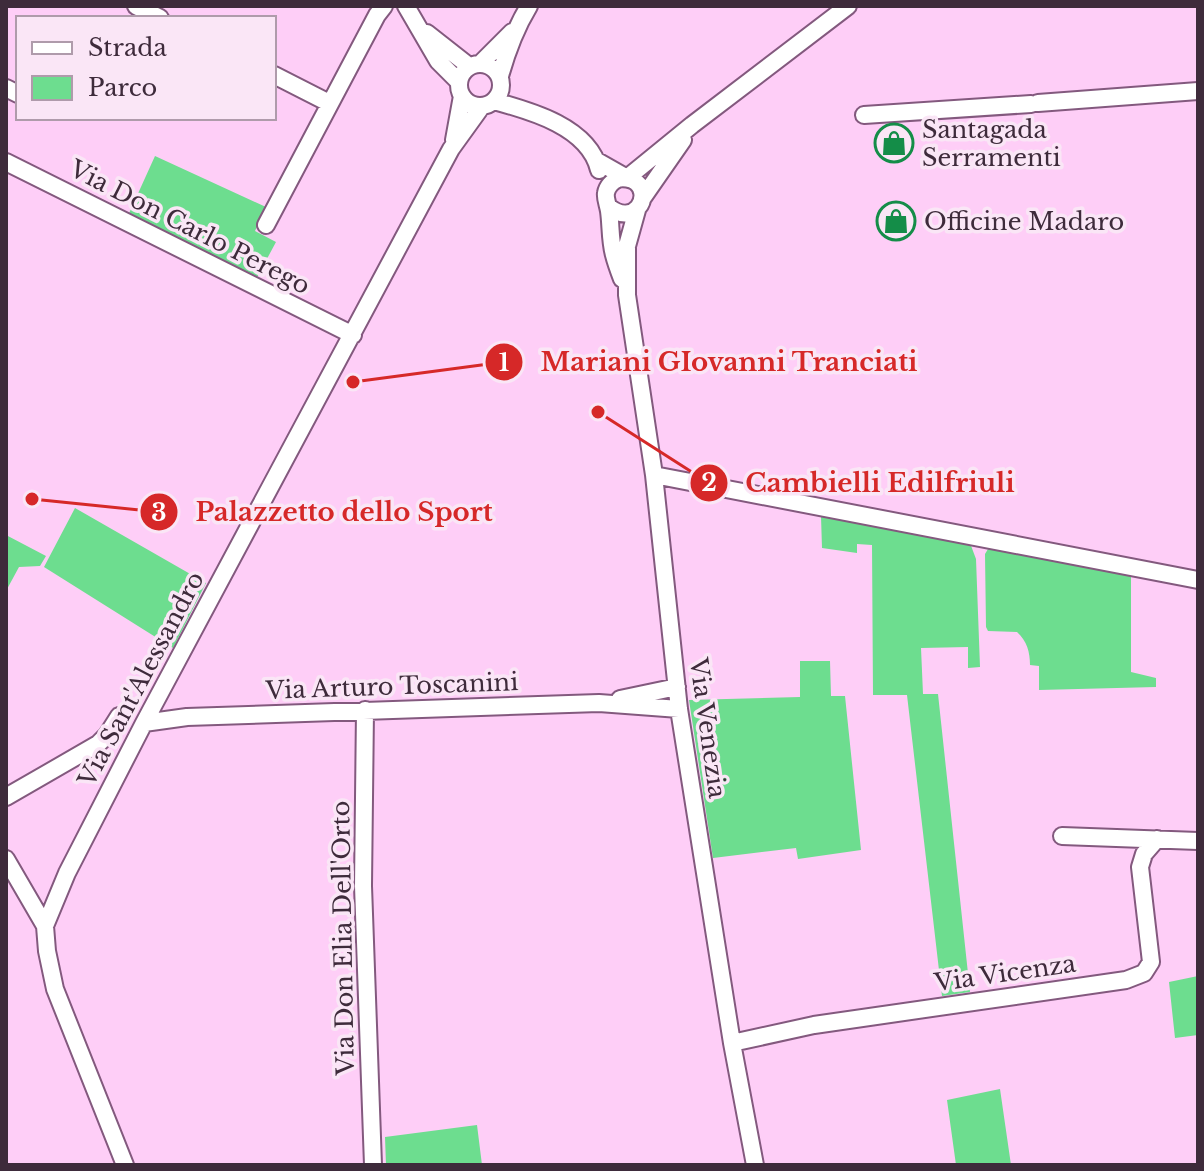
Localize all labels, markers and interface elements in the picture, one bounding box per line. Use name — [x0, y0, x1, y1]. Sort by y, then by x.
legend — [16, 16, 276, 120]
text: Strada — [88, 33, 167, 62]
text: Parco — [88, 73, 157, 102]
place label: Santagada Serramenti — [922, 115, 1061, 172]
shop icon: Santagada Serramenti — [873, 122, 915, 164]
street label: Via Don Carlo Perego — [64, 153, 315, 300]
shop icon: Officine Madaro — [875, 200, 917, 242]
place label: Officine Madaro — [924, 207, 1124, 236]
callout: Mariani GIovanni Tranciati — [484, 337, 934, 387]
text: Mariani GIovanni Tranciati — [541, 346, 917, 378]
text: 1 — [499, 348, 509, 377]
callout: Cambielli Edilfriuli — [689, 458, 1031, 508]
text: Cambielli Edilfriuli — [745, 467, 1015, 499]
text: 2 — [701, 468, 717, 497]
callout: Palazzetto dello Sport — [139, 487, 508, 537]
text: Palazzetto dello Sport — [195, 496, 493, 528]
text: 3 — [151, 498, 167, 527]
street label: Via Sant'Alessandro — [72, 567, 210, 792]
street label: Via Venezia — [684, 655, 732, 801]
street label: Via Arturo Toscanini — [264, 667, 519, 705]
street label: Via Don Elia Dell'Orto — [326, 800, 360, 1077]
street label: Via Vicenza — [932, 949, 1078, 997]

